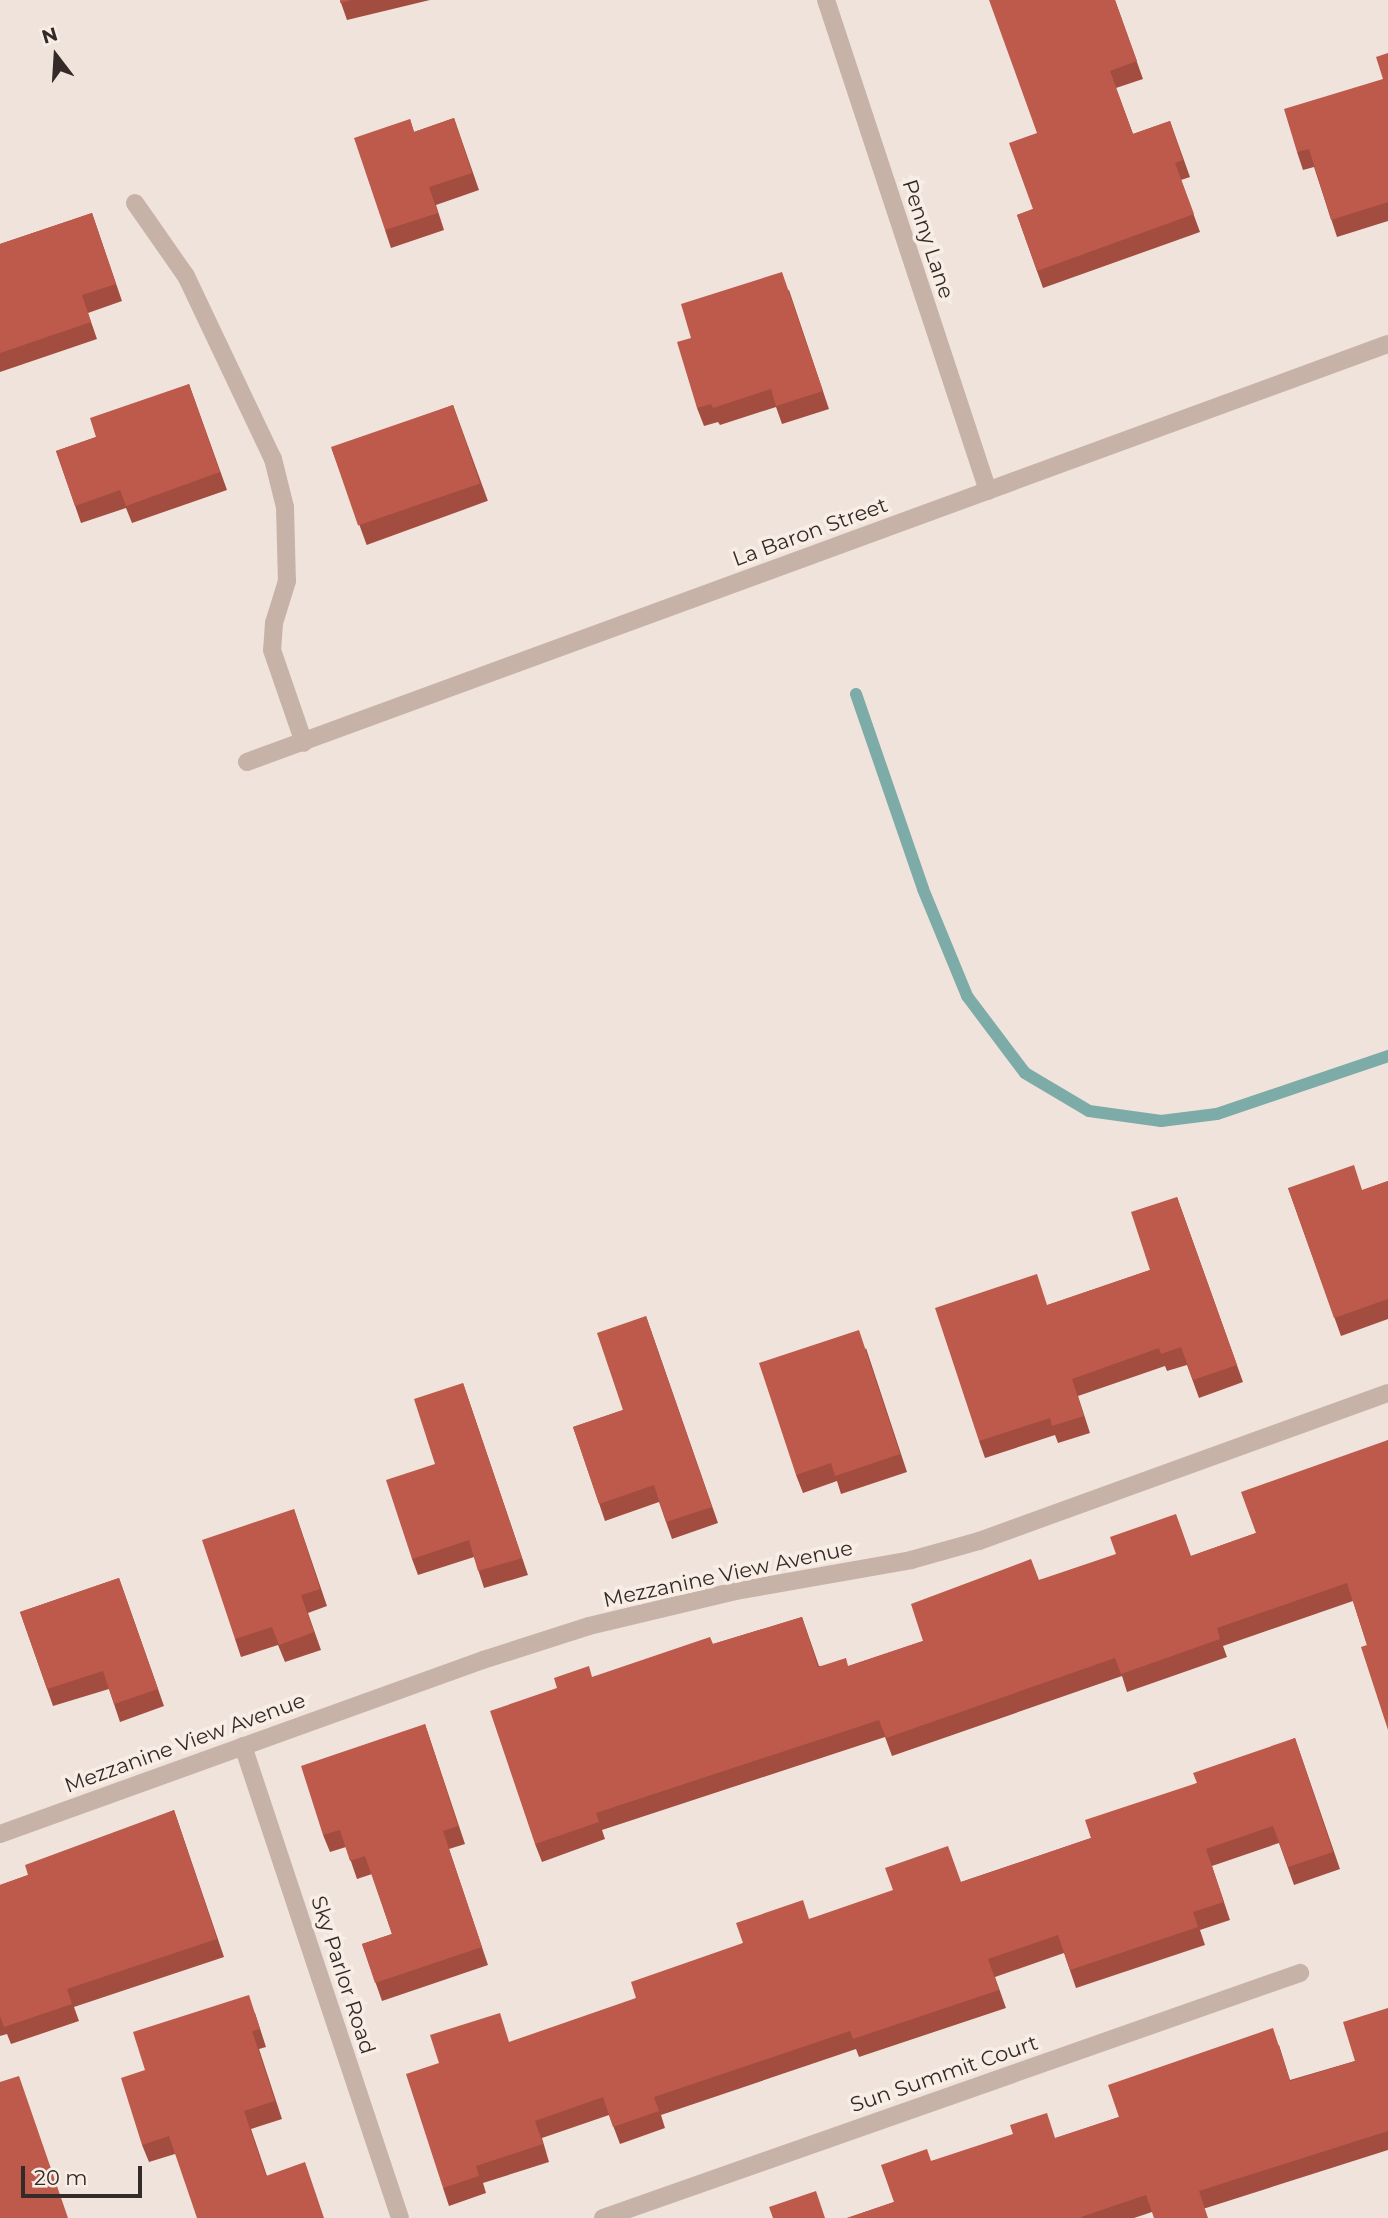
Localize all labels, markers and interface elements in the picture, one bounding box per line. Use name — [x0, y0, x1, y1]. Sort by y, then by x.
north arrow — [21, 21, 91, 91]
text: N — [39, 22, 60, 49]
street label: Penny Lane — [897, 176, 959, 302]
street label: La Baron Street — [729, 492, 891, 572]
street label: Mezzanine View Avenue — [601, 1535, 855, 1613]
street label: Mezzanine View Avenue — [61, 1688, 309, 1798]
street label: Sky Parlor Road — [306, 1893, 380, 2057]
street label: Sun Summit Court — [847, 2030, 1041, 2118]
scale bar — [24, 2152, 145, 2196]
text: 20 m — [34, 2165, 88, 2190]

